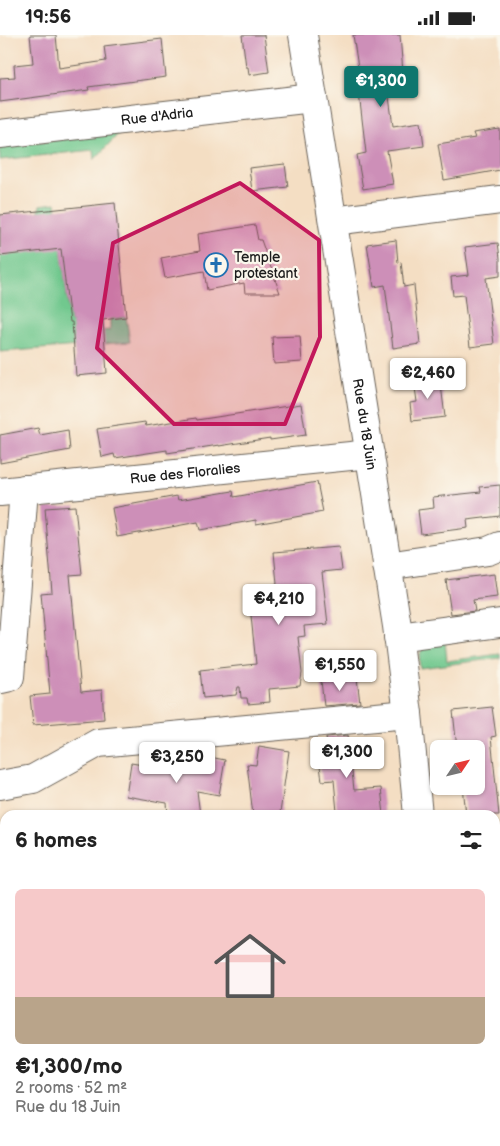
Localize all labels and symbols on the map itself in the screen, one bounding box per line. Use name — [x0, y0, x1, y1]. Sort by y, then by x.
pin: €1,300 — [340, 65, 422, 108]
street label: Rue d'Adria — [120, 104, 194, 129]
place label: Temple protestant — [234, 249, 298, 282]
church icon: Temple protestant — [203, 252, 229, 278]
pin: €2,460 — [387, 357, 469, 400]
street label: Rue du 18 Juin — [349, 377, 380, 471]
street label: Rue des Floralies — [129, 459, 241, 488]
pin: €4,210 — [238, 583, 320, 626]
pin: €1,550 — [299, 649, 381, 692]
pin: €1,300 — [306, 737, 388, 779]
north arrow — [430, 740, 485, 795]
pin: €3,250 — [136, 741, 218, 784]

